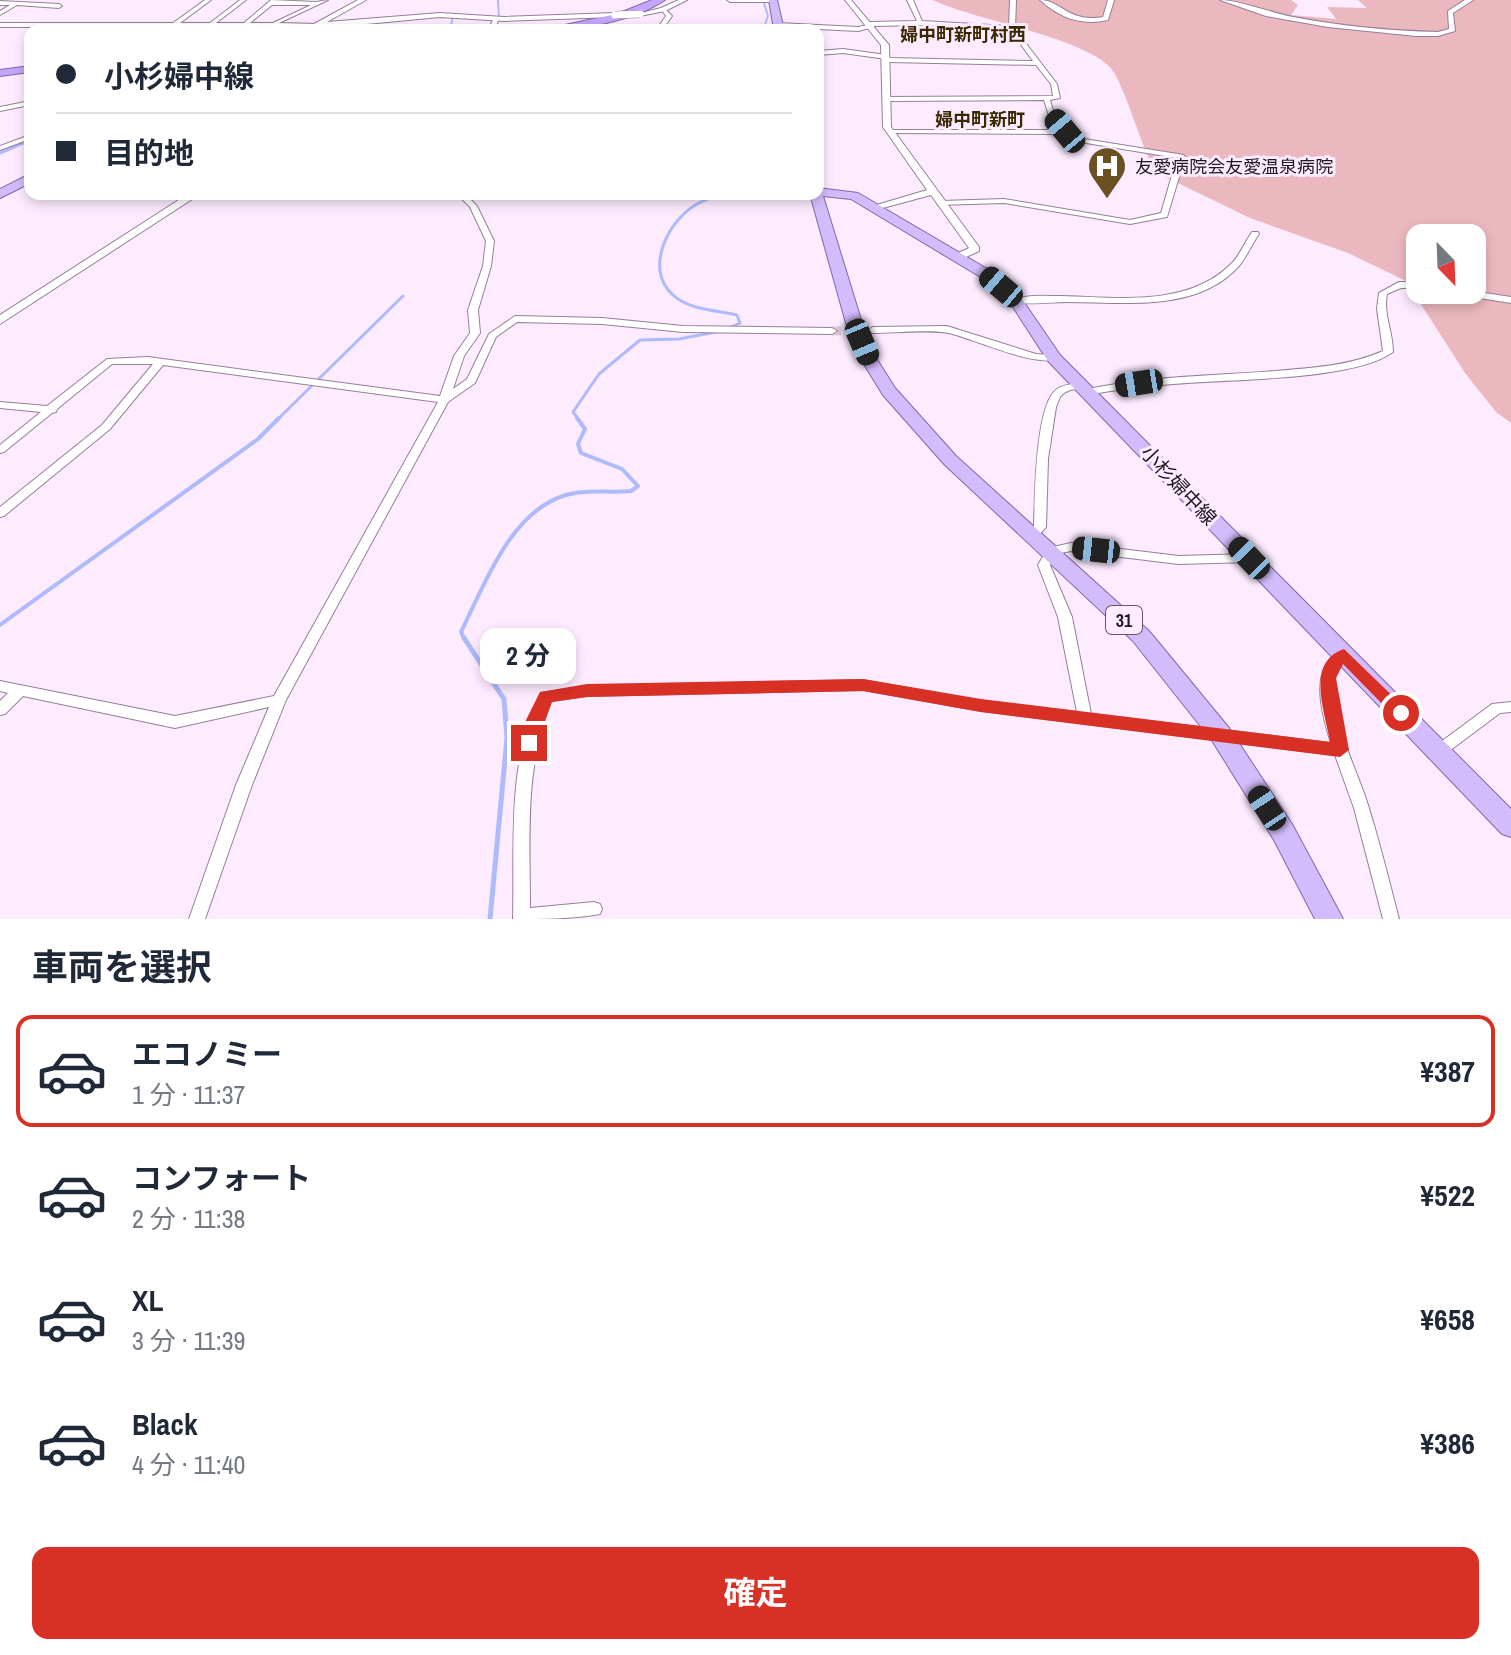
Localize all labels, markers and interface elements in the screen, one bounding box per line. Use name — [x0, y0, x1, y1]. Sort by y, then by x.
district label: 婦中町新町村西 — [900, 22, 1026, 47]
text: 小杉婦中線 — [104, 56, 254, 96]
car — [1040, 105, 1090, 157]
district label: 婦中町新町 — [935, 107, 1025, 132]
text: 目的地 — [104, 133, 194, 173]
hospital icon: 友愛病院会友愛温泉病院 — [1086, 145, 1128, 200]
place label: 友愛病院会友愛温泉病院 — [1135, 154, 1333, 179]
north arrow — [1406, 224, 1486, 304]
map controls — [1406, 224, 1486, 304]
car — [975, 262, 1027, 312]
car — [842, 315, 882, 369]
car — [1113, 367, 1165, 399]
street label: 小杉婦中線 — [1135, 439, 1223, 531]
car — [1224, 532, 1274, 584]
car — [1071, 536, 1121, 564]
road number: 31 — [1106, 606, 1142, 634]
callout: 2 分 — [481, 627, 577, 683]
text: 2 分 — [506, 638, 550, 673]
route start — [1383, 695, 1419, 731]
route end — [511, 725, 547, 761]
car — [1244, 781, 1290, 835]
text: 車両を選択 — [32, 943, 212, 991]
text: エコノミー — [132, 1034, 282, 1074]
icon: car — [36, 1035, 108, 1107]
text: ¥387 — [1420, 1051, 1475, 1091]
text: 1 分 · 11:37 — [132, 1077, 245, 1112]
text: コンフォート — [132, 1158, 311, 1198]
icon: car — [36, 1159, 108, 1231]
text: ¥522 — [1420, 1175, 1475, 1215]
text: 2 分 · 11:38 — [132, 1201, 245, 1236]
text: XL — [132, 1280, 163, 1320]
icon: car — [36, 1283, 108, 1355]
text: ¥658 — [1420, 1299, 1475, 1339]
text: 3 分 · 11:39 — [132, 1323, 245, 1358]
text: Black — [132, 1404, 198, 1444]
icon: car — [36, 1407, 108, 1479]
text: ¥386 — [1420, 1423, 1475, 1463]
text: 4 分 · 11:40 — [132, 1447, 245, 1482]
button: 確定 — [32, 1547, 1479, 1639]

